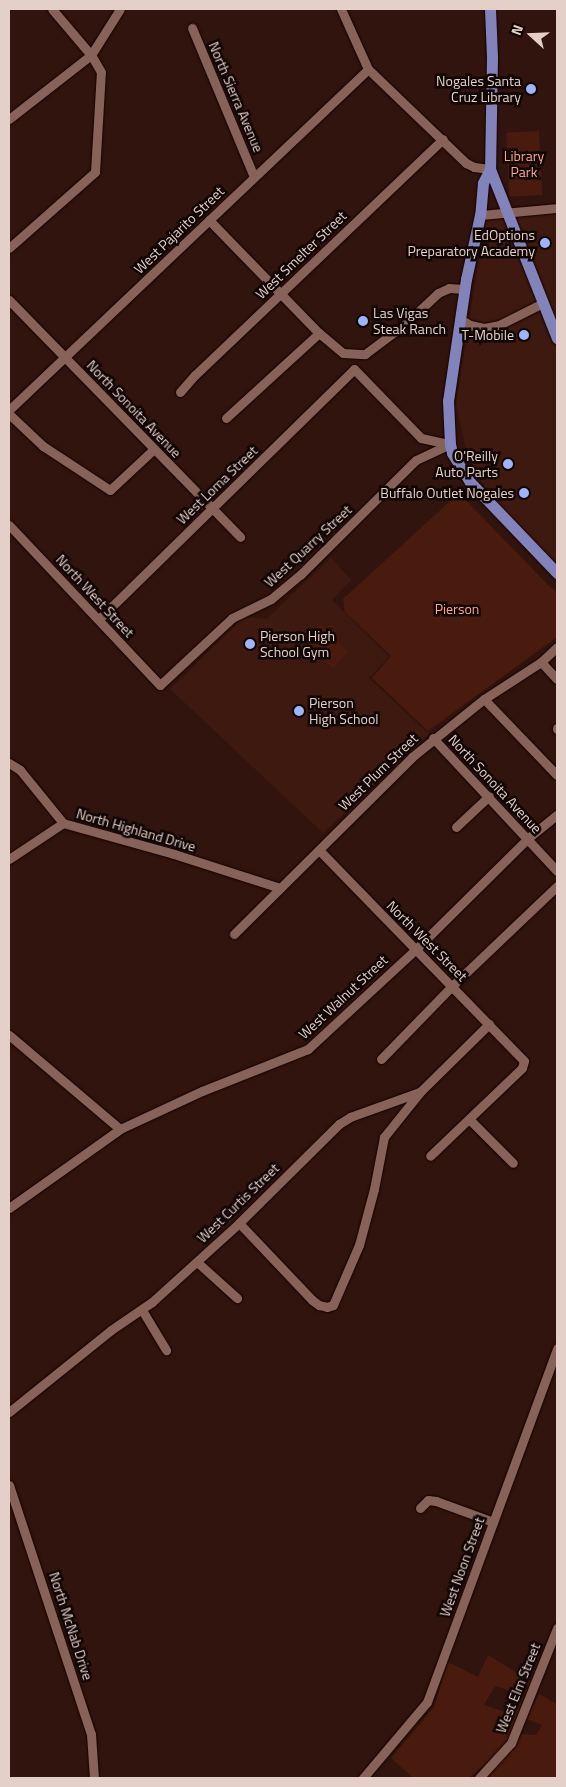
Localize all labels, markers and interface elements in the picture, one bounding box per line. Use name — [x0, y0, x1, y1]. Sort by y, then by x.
north arrow — [506, 10, 556, 60]
text: N — [505, 22, 528, 38]
street label: North Sierra Avenue — [205, 39, 267, 155]
place label: Nogales Santa Cruz Library — [436, 73, 521, 105]
marker: Nogales Santa Cruz Library — [525, 83, 537, 95]
park label: Library Park — [504, 148, 544, 180]
street label: West Pajarito Street — [131, 183, 227, 277]
street label: West Smelter Street — [252, 208, 350, 302]
place label: EdOptions Preparatory Academy — [407, 227, 535, 260]
marker: EdOptions Preparatory Academy — [539, 237, 551, 249]
place label: Las Vigas Steak Ranch — [373, 305, 446, 338]
marker: Las Vigas Steak Ranch — [357, 315, 369, 327]
place label: T-Mobile — [462, 327, 514, 343]
marker: T-Mobile — [518, 329, 530, 341]
street label: North Sonoita Avenue — [83, 357, 185, 461]
street label: West Loma Street — [173, 442, 261, 528]
place label: O'Reilly Auto Parts — [435, 448, 498, 481]
marker: O'Reilly Auto Parts — [502, 458, 514, 470]
place label: Buffalo Outlet Nogales — [380, 485, 514, 501]
marker: Buffalo Outlet Nogales — [518, 487, 530, 499]
street label: West Quarry Street — [261, 501, 355, 591]
street label: North West Street — [52, 551, 138, 641]
park label: Pierson — [435, 601, 479, 617]
place label: Pierson High School Gym — [260, 628, 335, 660]
marker: Pierson High School Gym — [244, 638, 256, 650]
place label: Pierson High School — [309, 695, 379, 728]
marker: Pierson High School — [293, 705, 305, 717]
street label: West Plum Street — [335, 730, 421, 814]
street label: North Sonoita Avenue — [445, 731, 545, 837]
street label: North Highland Drive — [74, 805, 198, 855]
street label: North West Street — [383, 897, 471, 985]
street label: West Walnut Street — [295, 952, 391, 1042]
street label: West Curtis Street — [194, 1160, 282, 1246]
street label: West Noon Street — [436, 1515, 488, 1619]
street label: North McNab Drive — [46, 1570, 96, 1682]
street label: West Elm Street — [492, 1641, 544, 1735]

